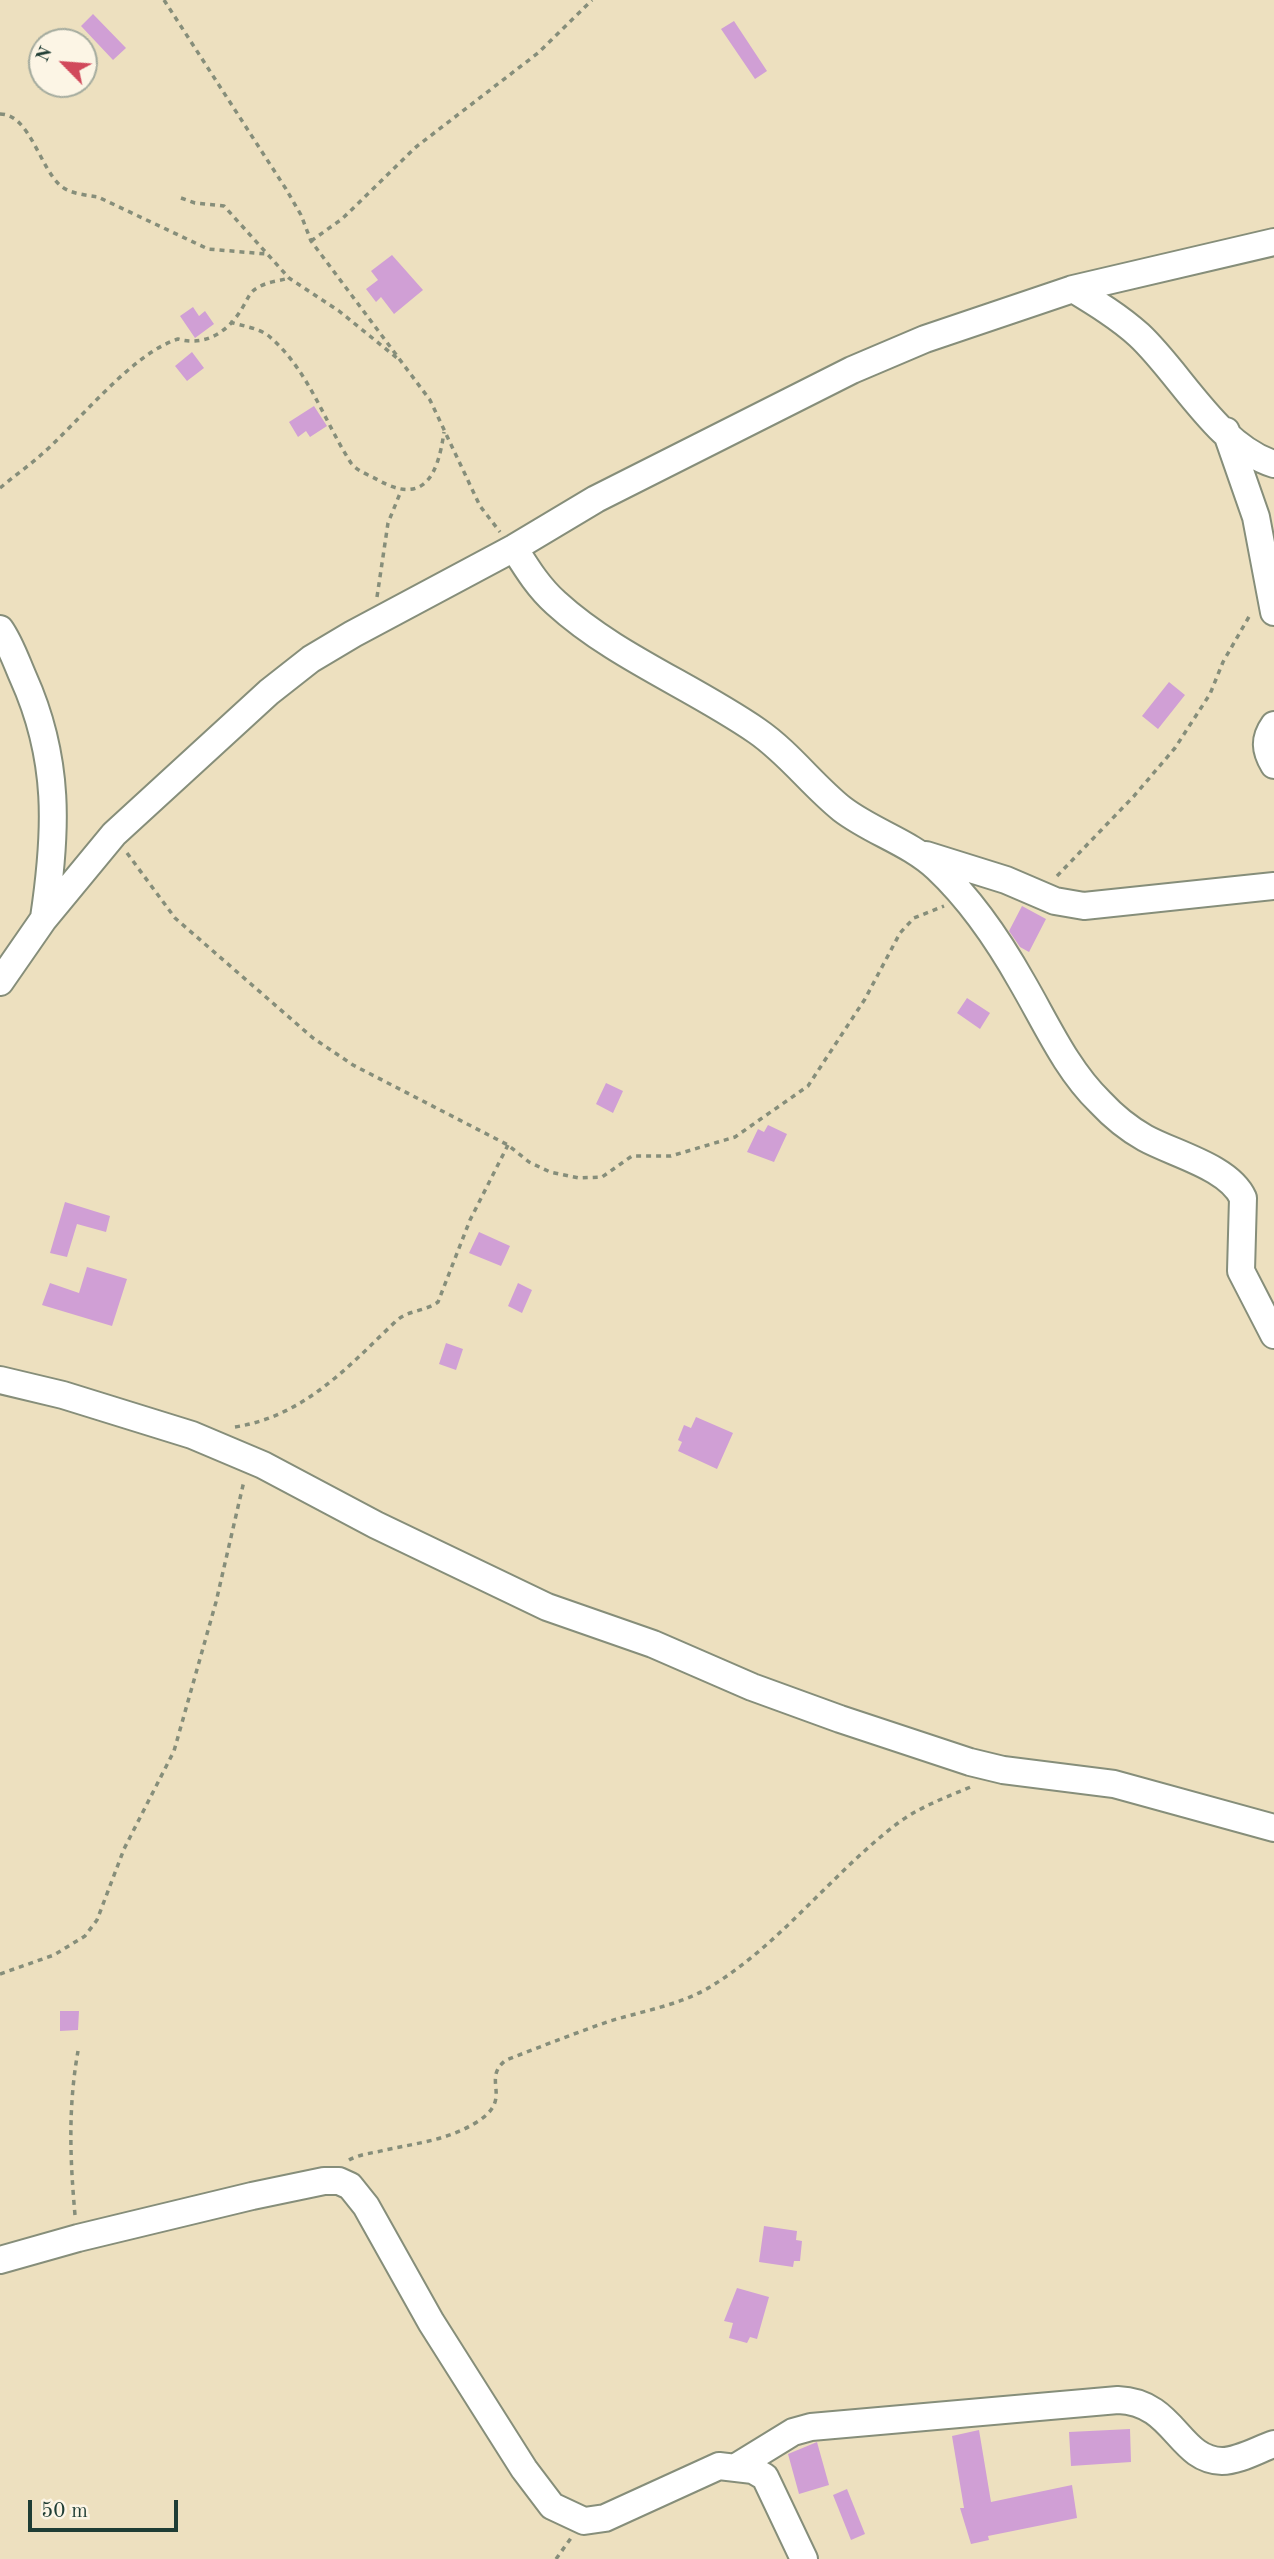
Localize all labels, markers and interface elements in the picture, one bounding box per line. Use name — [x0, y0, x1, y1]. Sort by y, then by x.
north arrow — [28, 28, 98, 98]
text: N — [34, 44, 57, 65]
scale bar — [32, 2486, 182, 2530]
text: 50 m — [41, 2501, 88, 2522]

